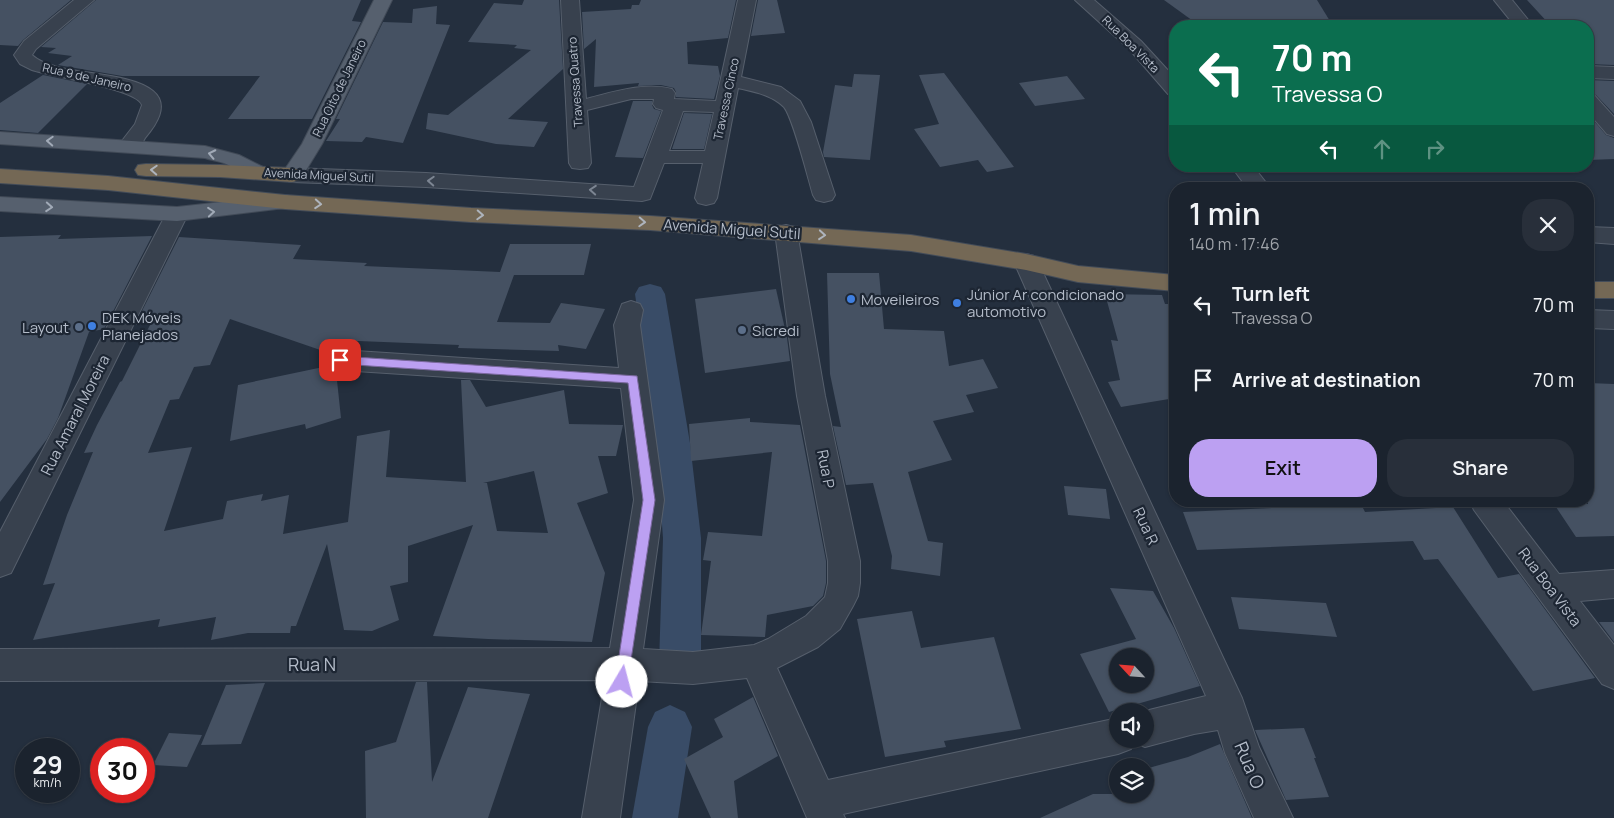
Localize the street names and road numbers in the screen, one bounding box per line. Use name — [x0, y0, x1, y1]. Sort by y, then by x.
street label: Rua Boa Vista — [1099, 12, 1163, 76]
street label: Travessa Quatro — [563, 36, 587, 128]
street label: Rua Oito de Janeiro — [308, 37, 370, 139]
street label: Travessa Cinco — [709, 56, 743, 142]
street label: Rua 9 de Janeiro — [41, 59, 133, 95]
street label: Avenida Miguel Sutil — [264, 164, 374, 186]
street label: Avenida Miguel Sutil — [663, 214, 801, 244]
street label: Rua Amaral Moreira — [36, 351, 114, 479]
street label: Rua P — [812, 448, 840, 490]
street label: Rua R — [1128, 504, 1164, 548]
street label: Rua Boa Vista — [1513, 543, 1587, 631]
street label: Rua N — [288, 652, 336, 676]
street label: Rua O — [1229, 738, 1271, 792]

